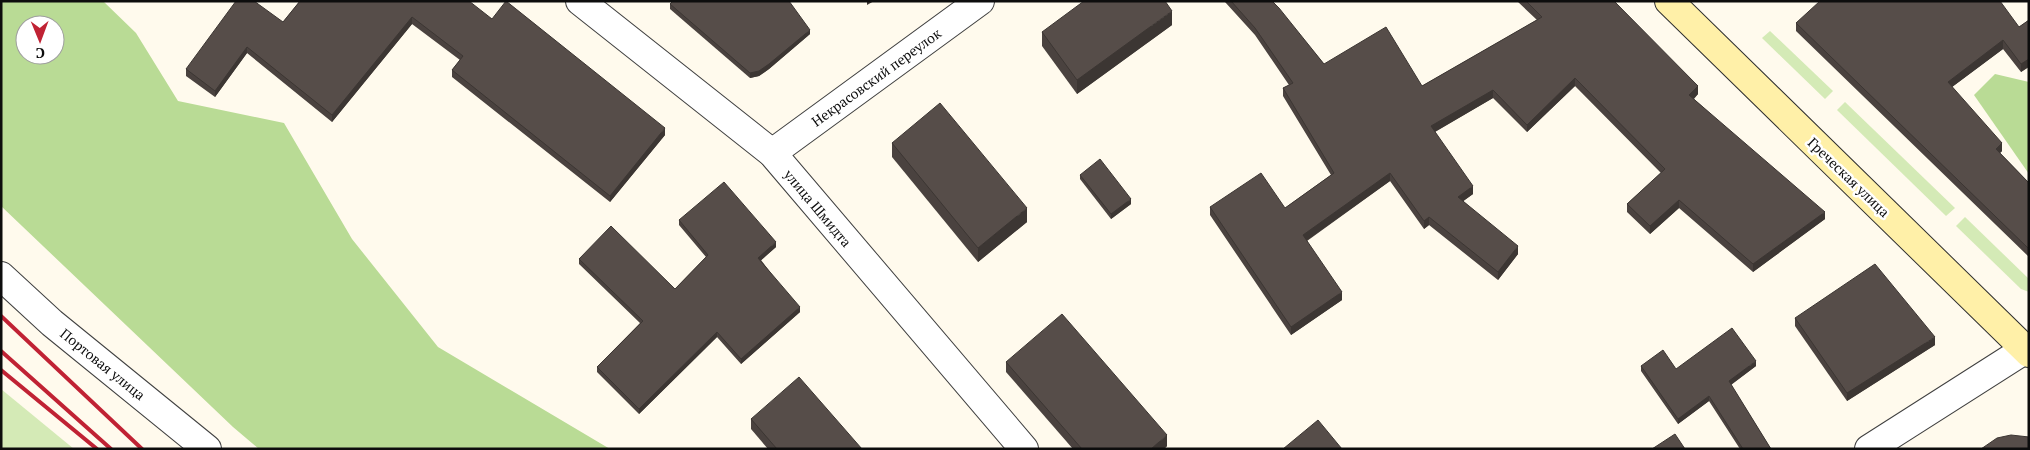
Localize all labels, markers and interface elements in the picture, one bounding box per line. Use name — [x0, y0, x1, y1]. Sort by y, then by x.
north arrow — [15, 15, 65, 65]
street label: Некрасовский переулок — [807, 23, 945, 130]
text: С — [36, 44, 45, 63]
street label: Греческая улица — [1804, 133, 1894, 221]
street label: улица Шмидта — [779, 164, 856, 251]
street label: Портовая улица — [57, 324, 149, 404]

